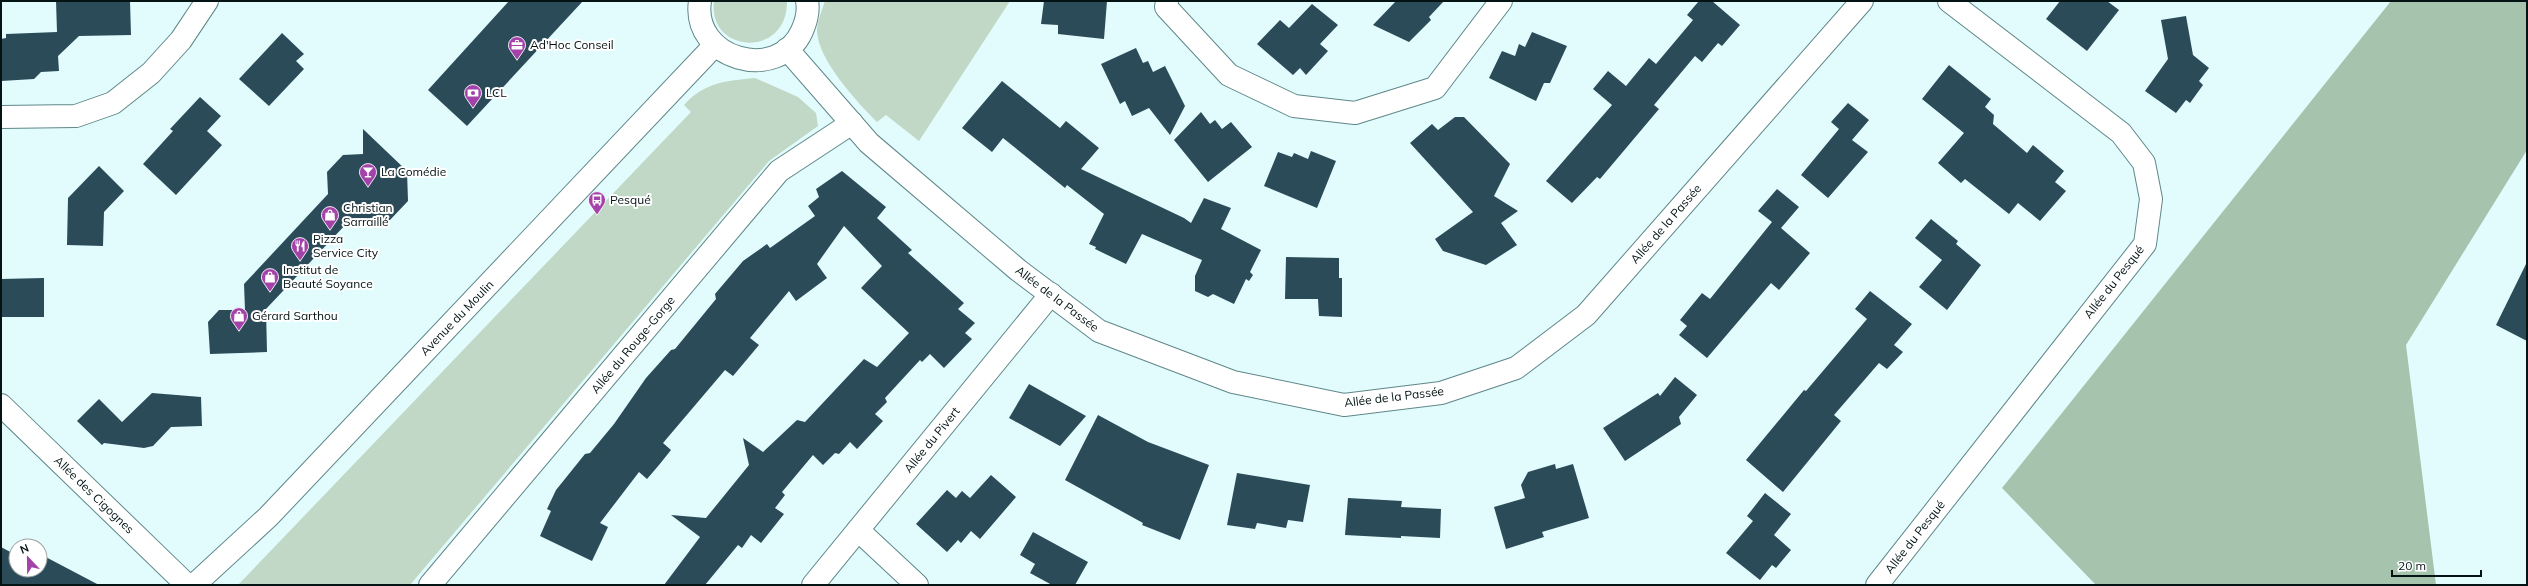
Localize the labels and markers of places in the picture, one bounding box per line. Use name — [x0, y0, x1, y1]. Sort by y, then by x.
office icon: Ad'Hoc Conseil — [507, 35, 527, 60]
place label: Ad'Hoc Conseil — [530, 37, 614, 52]
bank icon: LCL — [463, 83, 483, 108]
place label: LCL — [486, 85, 507, 100]
bar icon: La Comédie — [358, 162, 378, 187]
place label: La Comédie — [381, 164, 446, 179]
bus stop icon: Pesqué — [587, 190, 607, 215]
place label: Pesqué — [610, 192, 651, 207]
place label: Christian Sarraillé — [343, 200, 393, 229]
shop icon: Christian Sarraillé — [320, 205, 340, 230]
place label: Pizza Service City — [313, 231, 379, 260]
restaurant icon: Pizza Service City — [290, 236, 310, 261]
place label: Institut de Beauté Soyance — [283, 262, 373, 291]
shop icon: Institut de Beauté Soyance — [260, 267, 280, 292]
shop icon: Gérard Sarthou — [229, 306, 249, 331]
place label: Gérard Sarthou — [252, 308, 338, 323]

